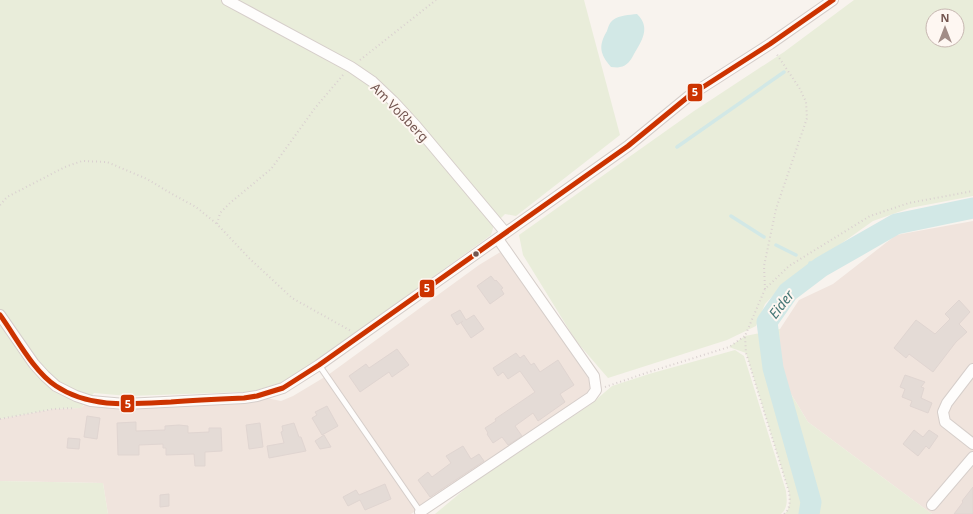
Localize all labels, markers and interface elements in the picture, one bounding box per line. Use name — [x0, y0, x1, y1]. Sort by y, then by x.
north arrow — [925, 8, 965, 48]
text: N — [941, 10, 949, 25]
street label: Am Voßberg — [367, 78, 433, 146]
line badge: 5 — [687, 83, 703, 102]
text: 5 — [692, 84, 698, 99]
unlabelled marker — [471, 249, 481, 259]
line badge: 5 — [419, 279, 435, 298]
text: 5 — [424, 280, 430, 295]
water label: Eider — [764, 285, 798, 322]
line badge: 5 — [120, 394, 135, 413]
text: 5 — [125, 396, 131, 411]

